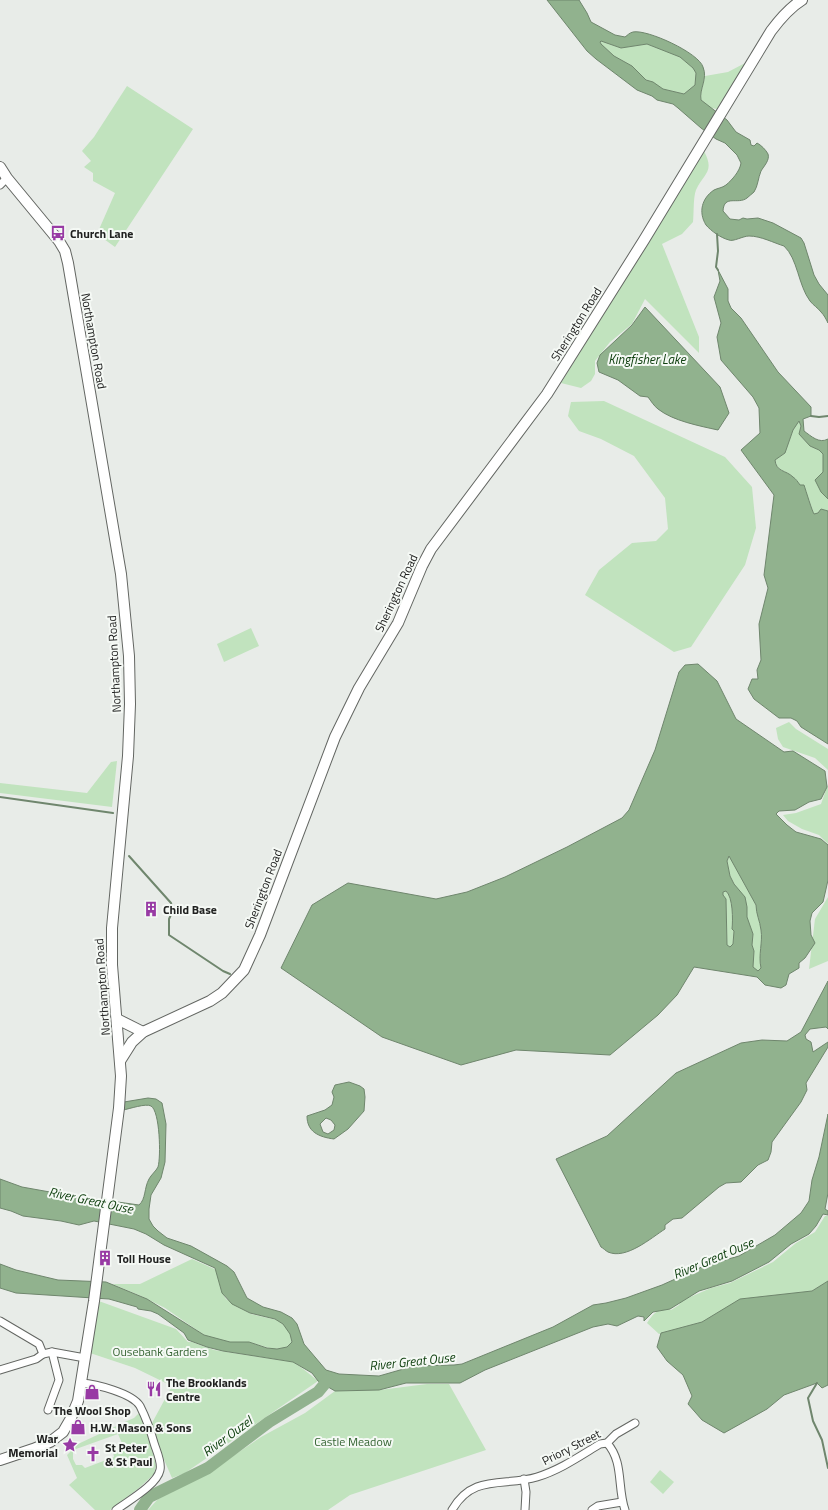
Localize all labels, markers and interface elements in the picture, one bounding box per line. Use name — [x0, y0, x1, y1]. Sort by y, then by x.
bus stop icon: Church Lane — [49, 224, 67, 242]
place label: Church Lane — [70, 224, 133, 243]
street label: Sherington Road — [546, 283, 606, 365]
street label: Northampton Road — [76, 292, 112, 390]
water label: Kingfisher Lake — [608, 349, 687, 369]
street label: Sherington Road — [370, 551, 422, 635]
street label: Northampton Road — [102, 615, 126, 713]
street label: Sherington Road — [239, 846, 287, 932]
building icon: Child Base — [142, 900, 160, 918]
place label: Child Base — [163, 900, 217, 919]
street label: Northampton Road — [89, 938, 115, 1036]
water label: River Great Ouse — [47, 1181, 136, 1219]
water label: River Great Ouse — [670, 1232, 757, 1284]
building icon: Toll House — [96, 1249, 114, 1267]
place label: Toll House — [117, 1249, 171, 1268]
park label: Ousebank Gardens — [113, 1342, 208, 1361]
water label: River Great Ouse — [368, 1346, 457, 1375]
place label: The Brooklands Centre — [166, 1373, 247, 1406]
restaurant icon: The Brooklands Centre — [145, 1380, 163, 1398]
shop icon: The Wool Shop — [83, 1383, 101, 1401]
place label: The Wool Shop — [53, 1401, 131, 1420]
water label: River Ouzel — [198, 1410, 258, 1461]
shop icon: H.W. Mason & Sons — [69, 1418, 87, 1436]
place label: H.W. Mason & Sons — [90, 1418, 192, 1437]
street label: Priory Street — [538, 1424, 604, 1470]
place label: War Memorial — [8, 1429, 59, 1462]
park label: Castle Meadow — [314, 1432, 392, 1451]
place icon: War Memorial — [61, 1436, 79, 1454]
place label: St Peter & St Paul — [105, 1438, 153, 1471]
church icon: St Peter & St Paul — [84, 1445, 102, 1463]

